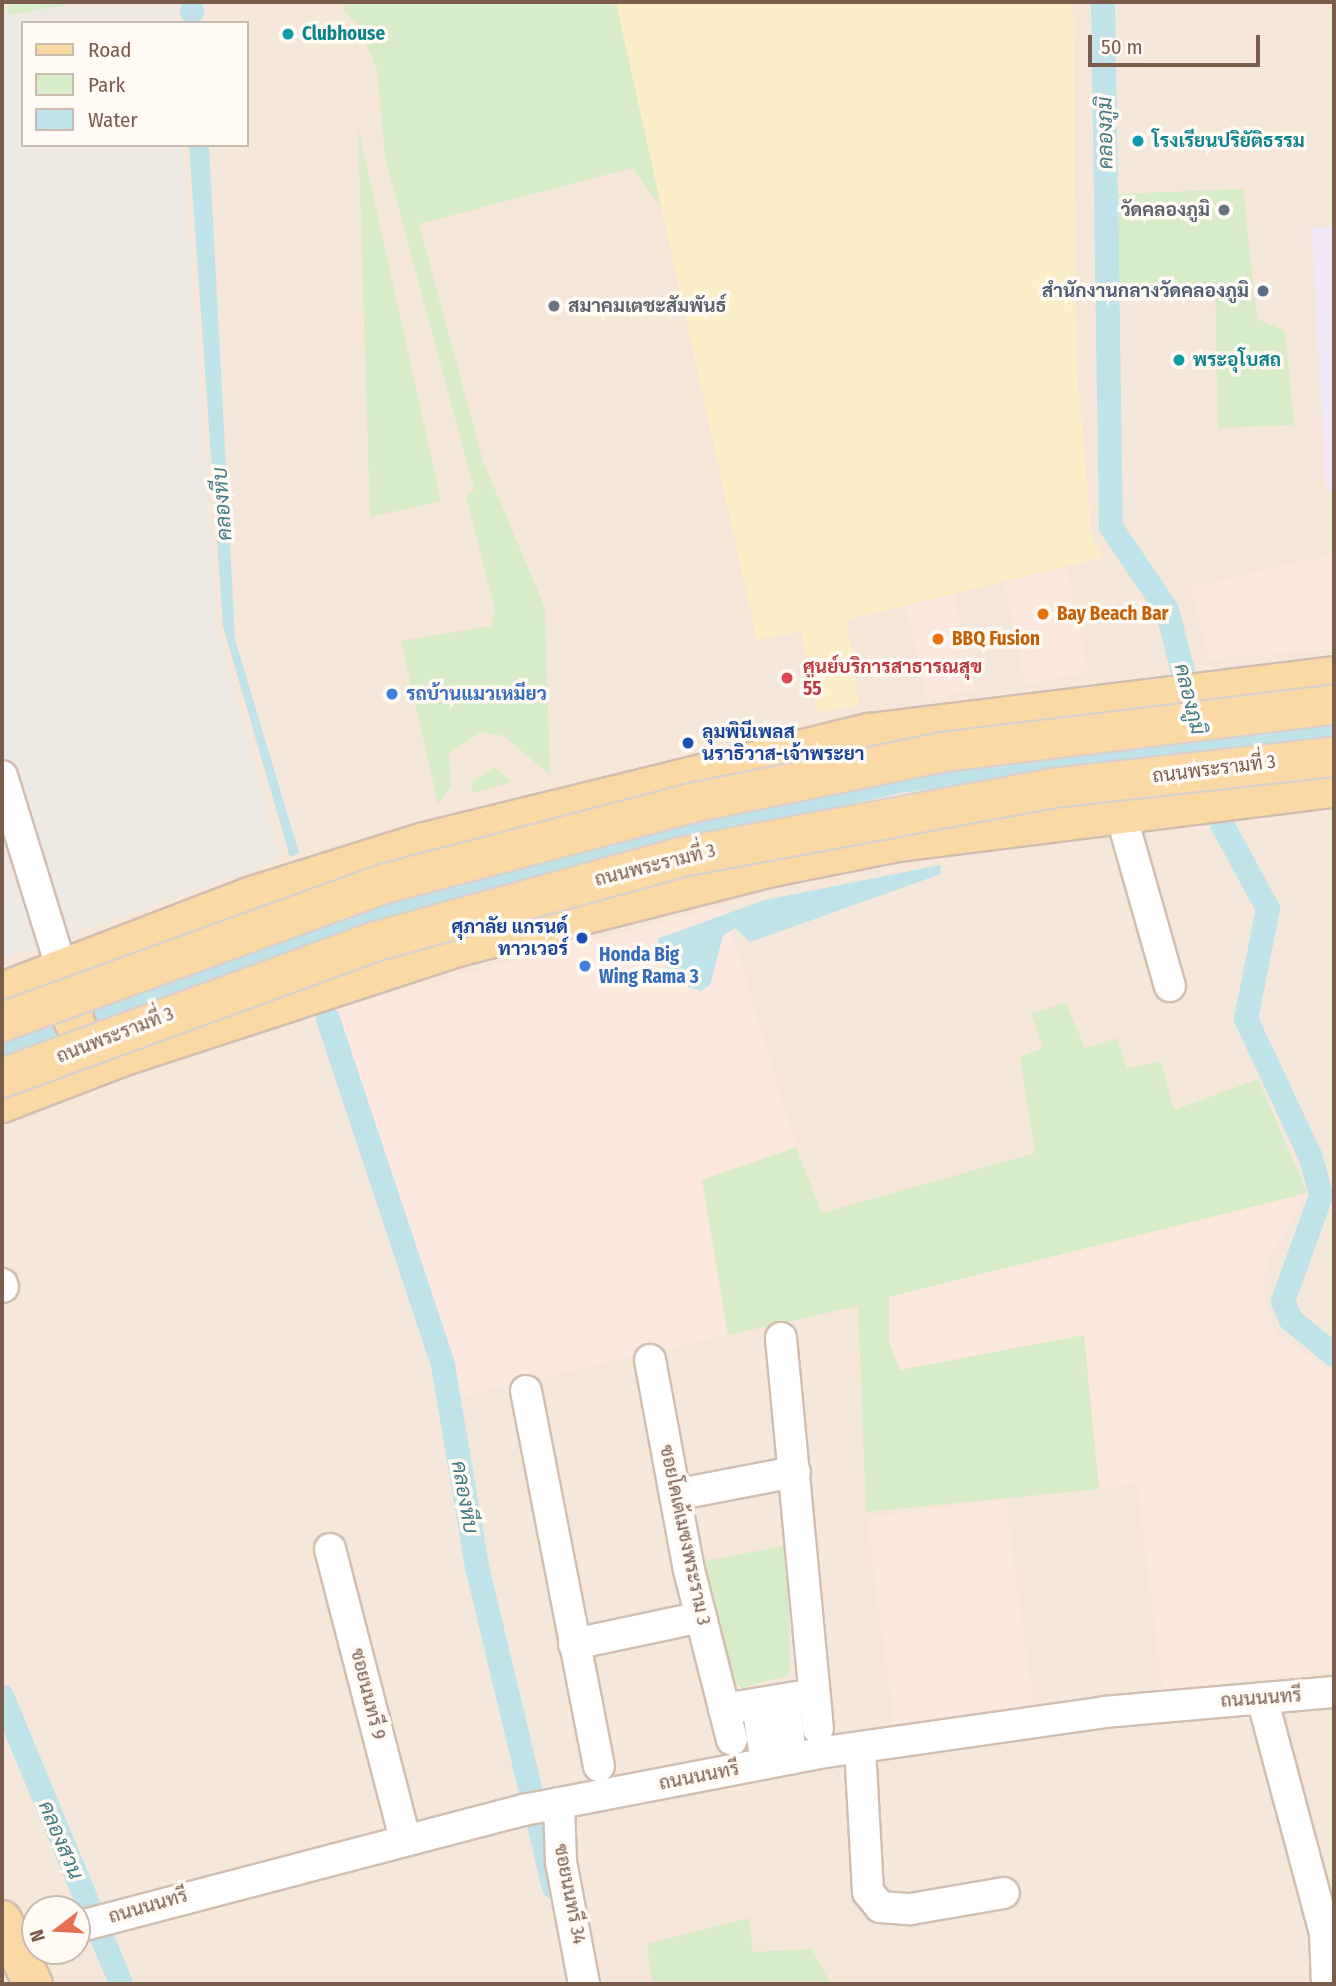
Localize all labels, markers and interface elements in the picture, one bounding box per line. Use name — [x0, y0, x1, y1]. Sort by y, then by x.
legend — [21, 21, 248, 147]
scale bar — [1091, 21, 1262, 65]
place label: Clubhouse — [302, 23, 385, 45]
marker: Clubhouse — [280, 26, 296, 42]
text: 50 m — [1101, 34, 1143, 60]
text: Road — [88, 37, 132, 63]
text: Park — [88, 72, 125, 98]
water label: คลองภูมิ — [1092, 97, 1118, 169]
text: Water — [88, 107, 138, 133]
place label: โรงเรียนปริยัติธรรม — [1152, 130, 1305, 152]
marker: โรงเรียนปริยัติธรรม — [1130, 133, 1146, 149]
place label: วัดคลองภูมิ — [1120, 199, 1210, 221]
marker: วัดคลองภูมิ — [1216, 202, 1232, 218]
place label: สำนักงานกลางวัดคลองภูมิ — [1042, 280, 1249, 302]
marker: สำนักงานกลางวัดคลองภูมิ — [1255, 283, 1271, 299]
place label: สมาคมเตชะสัมพันธ์ — [568, 295, 727, 317]
marker: สมาคมเตชะสัมพันธ์ — [546, 298, 562, 314]
place label: พระอุโบสถ — [1193, 349, 1281, 371]
marker: พระอุโบสถ — [1171, 352, 1187, 368]
water label: คลองหีบ — [207, 466, 237, 542]
place label: Bay Beach Bar — [1057, 603, 1169, 625]
marker: Bay Beach Bar — [1035, 606, 1051, 622]
place label: BBQ Fusion — [952, 628, 1040, 650]
marker: BBQ Fusion — [930, 631, 946, 647]
place label: ศูนย์บริการสาธารณสุข 55 — [803, 656, 982, 700]
water label: คลองภูมิ — [1169, 661, 1211, 737]
marker: ศูนย์บริการสาธารณสุข 55 — [777, 668, 797, 688]
place label: รถบ้านแมวเหมียว — [406, 683, 547, 705]
marker: รถบ้านแมวเหมียว — [384, 686, 400, 702]
place label: ลุมพินีเพลส นราธิวาส-เจ้าพระยา — [702, 721, 864, 765]
marker: ลุมพินีเพลส นราธิวาส-เจ้าพระยา — [680, 735, 696, 751]
street label: ถนนพระรามที่ 3 — [1151, 750, 1277, 788]
street label: ถนนพระรามที่ 3 — [592, 839, 718, 891]
place label: ศุภาลัย แกรนด์ ทาวเวอร์ — [451, 916, 568, 960]
marker: ศุภาลัย แกรนด์ ทาวเวอร์ — [574, 930, 590, 946]
place label: Honda Big Wing Rama 3 — [599, 944, 699, 988]
marker: Honda Big Wing Rama 3 — [577, 958, 593, 974]
street label: ถนนพระรามที่ 3 — [53, 1002, 177, 1068]
street label: ซอยโคเต้เมซงพระราม 3 — [655, 1443, 715, 1627]
water label: คลองหีบ — [446, 1459, 484, 1535]
street label: ซอยนนทรี 9 — [346, 1646, 390, 1742]
street label: ถนนนนทรี — [1220, 1684, 1302, 1712]
street label: ถนนนนทรี — [657, 1757, 741, 1795]
water label: คลองสวน — [33, 1797, 89, 1883]
street label: ซอยนนทรี 34 — [549, 1842, 591, 1946]
street label: ถนนนนทรี — [106, 1884, 190, 1928]
north arrow — [21, 1895, 91, 1965]
text: N — [25, 1927, 50, 1945]

